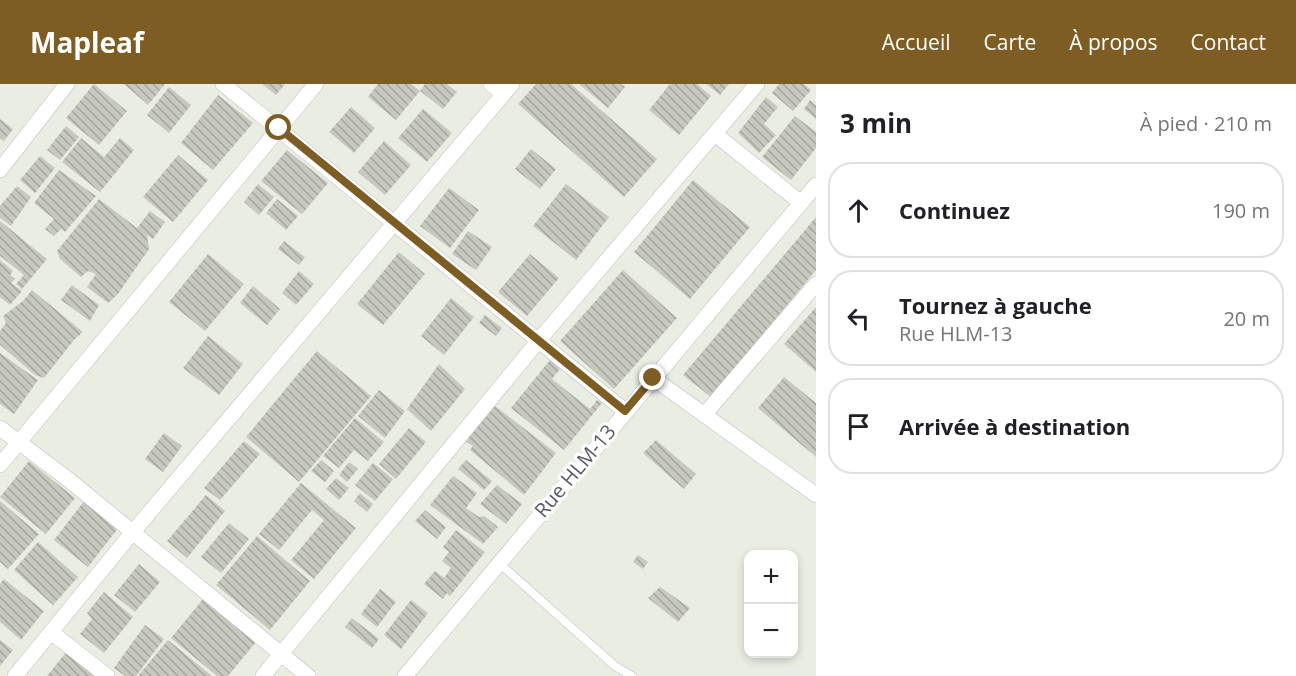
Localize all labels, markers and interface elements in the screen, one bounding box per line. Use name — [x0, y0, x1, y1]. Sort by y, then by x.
text: Mapleaf — [30, 23, 144, 61]
text: Accueil — [882, 28, 950, 56]
text: Carte — [983, 28, 1036, 56]
text: À propos — [1069, 28, 1158, 56]
text: Contact — [1191, 28, 1266, 56]
text: 3 min — [840, 105, 912, 141]
text: À pied · 210 m — [1140, 110, 1272, 137]
route start — [265, 114, 291, 140]
icon: ahead — [842, 194, 875, 227]
text: Continuez — [899, 195, 1010, 225]
text: 190 m — [1212, 197, 1270, 224]
text: Tournez à gauche — [899, 290, 1092, 320]
icon: left — [842, 302, 875, 335]
text: 20 m — [1223, 305, 1270, 332]
text: Rue HLM-13 — [899, 320, 1013, 347]
route end — [639, 364, 665, 390]
icon: arrive — [842, 410, 875, 443]
text: Arrivée à destination — [899, 411, 1130, 441]
street label: Rue HLM-13 — [528, 419, 621, 523]
map controls — [744, 550, 798, 658]
button: + — [744, 550, 798, 604]
button: − — [744, 604, 798, 658]

